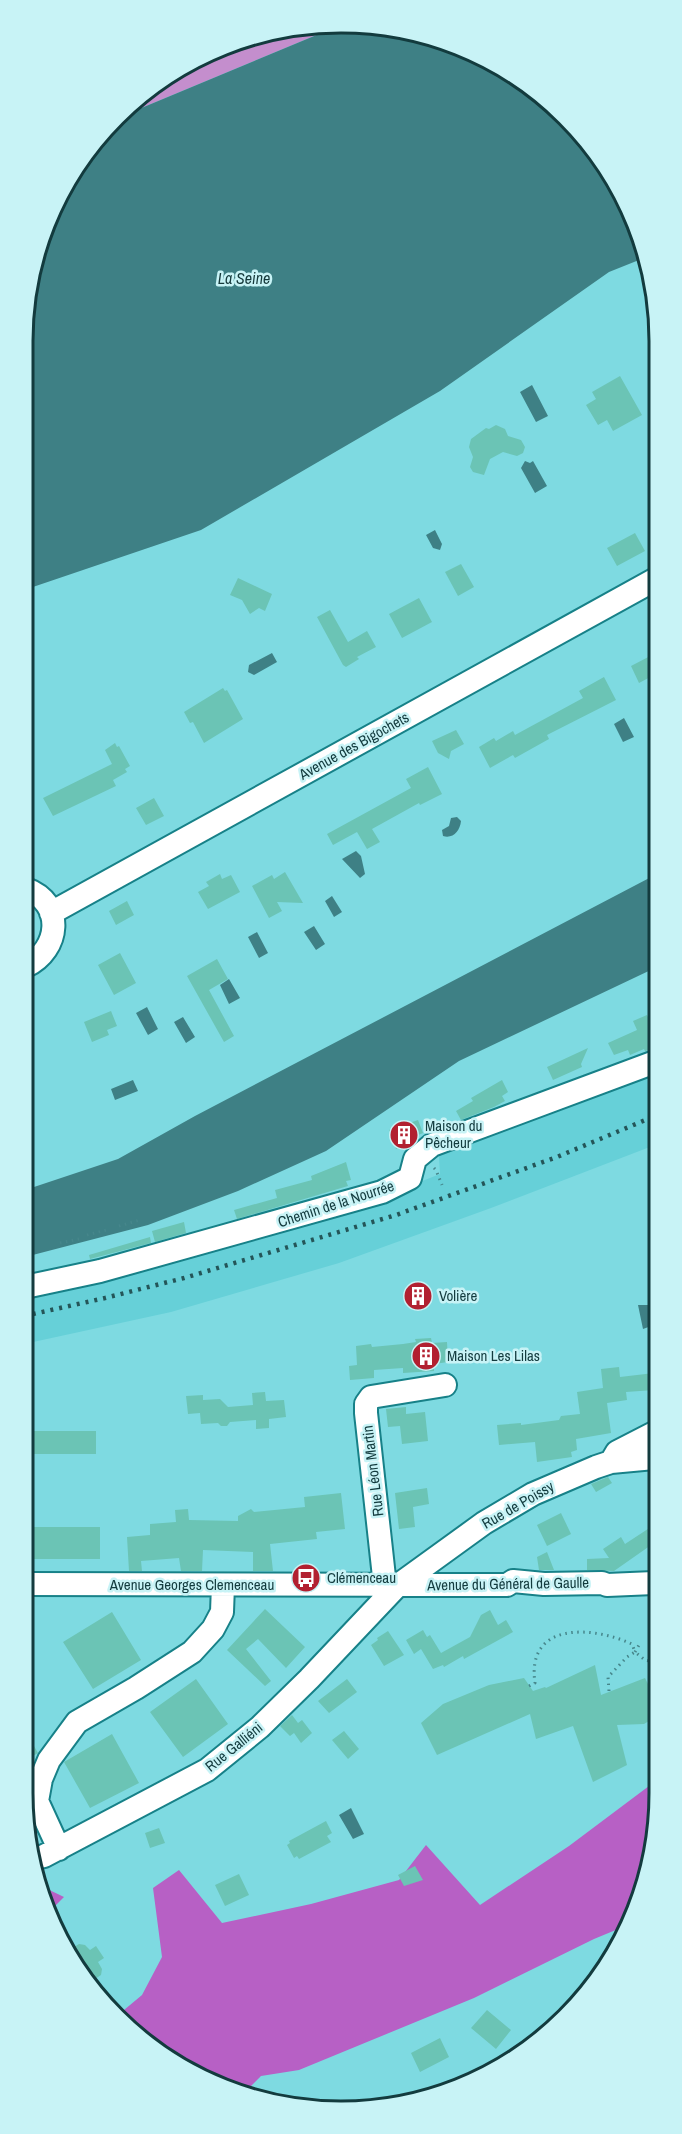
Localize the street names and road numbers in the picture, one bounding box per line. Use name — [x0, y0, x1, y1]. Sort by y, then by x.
street label: Avenue des Bigochets — [294, 707, 413, 785]
street label: Chemin de la Nourrée — [275, 1175, 397, 1232]
street label: Rue Léon Martin — [356, 1424, 389, 1518]
street label: Rue de Poissy — [478, 1475, 558, 1534]
street label: Avenue du Général de Gaulle — [426, 1572, 589, 1595]
street label: Avenue Georges Clemenceau — [109, 1574, 274, 1595]
street label: Rue Galliéni — [201, 1717, 267, 1776]

